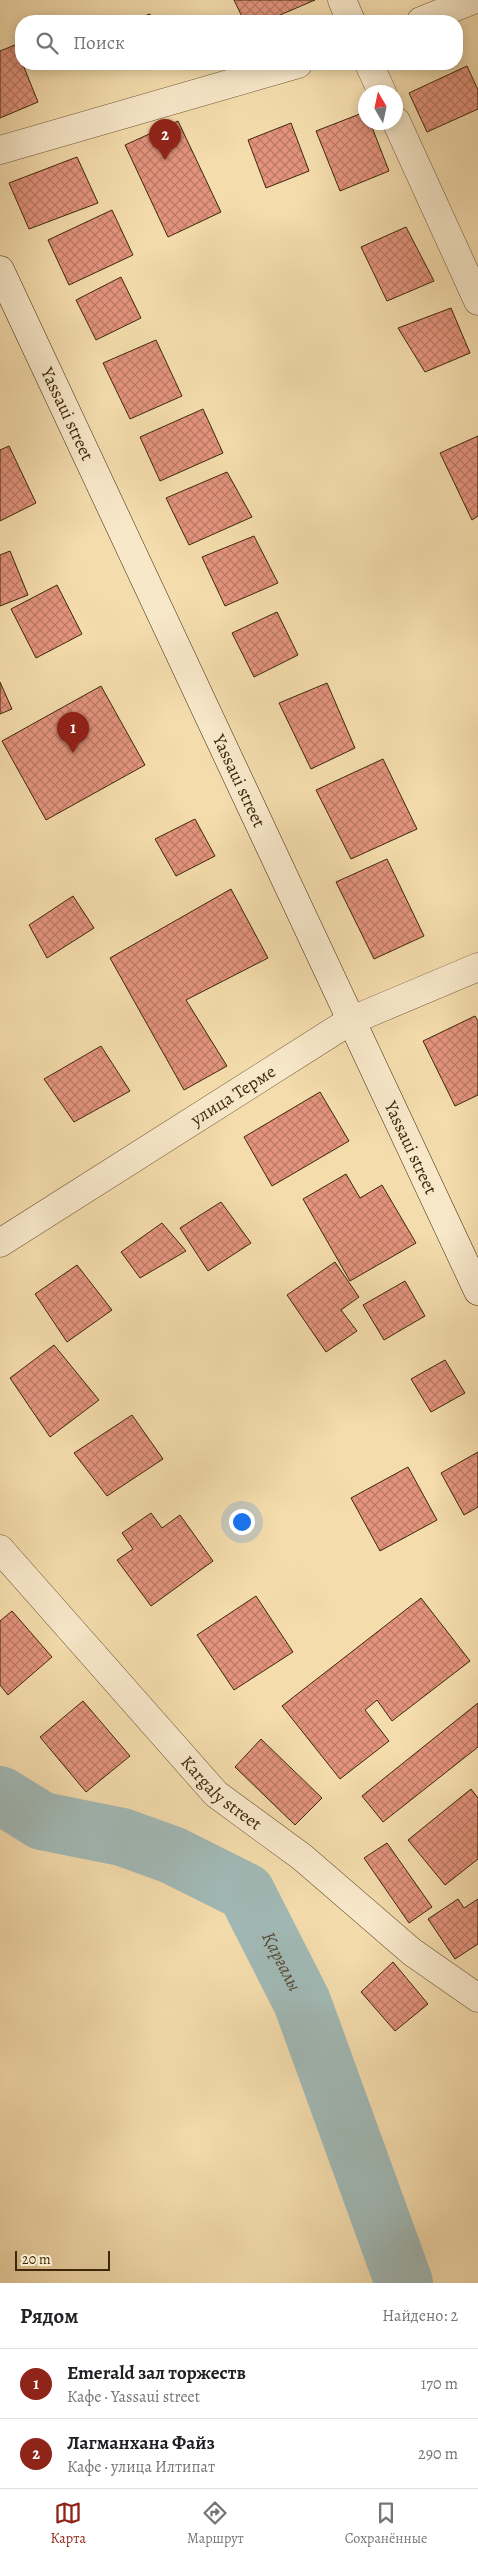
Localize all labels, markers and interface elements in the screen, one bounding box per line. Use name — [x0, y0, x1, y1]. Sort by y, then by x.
search box — [15, 15, 463, 70]
icon: search — [33, 29, 61, 57]
text: Поиск — [73, 30, 125, 56]
north arrow — [358, 85, 403, 130]
pin: 2 — [149, 119, 181, 160]
street label: Yassaui street — [35, 363, 100, 465]
pin: 1 — [57, 712, 89, 753]
street label: Yassaui street — [207, 729, 271, 831]
street label: улица Терме — [185, 1059, 280, 1132]
street label: Yassaui street — [378, 1096, 443, 1198]
your location — [229, 1509, 255, 1535]
street label: Kargaly street — [176, 1750, 267, 1836]
water label: Қарғалы — [255, 1927, 307, 1996]
scale bar — [15, 2248, 110, 2271]
text: 20 m — [22, 2250, 51, 2269]
text: Рядом — [20, 2302, 78, 2330]
text: Найдено: 2 — [382, 2305, 458, 2327]
text: Emerald зал торжеств — [67, 2360, 246, 2386]
text: 1 — [33, 2373, 39, 2395]
text: 170 m — [421, 2373, 458, 2395]
text: Кафе · Yassaui street — [67, 2386, 200, 2408]
text: Лагманхана Файз — [67, 2430, 215, 2456]
text: 2 — [32, 2443, 40, 2465]
text: 290 m — [418, 2443, 458, 2465]
text: Кафе · улица Илтипат — [67, 2456, 215, 2478]
tab: Карта — [51, 2499, 86, 2548]
tab: Маршрут — [187, 2499, 244, 2548]
tab: Сохранённые — [345, 2499, 427, 2548]

